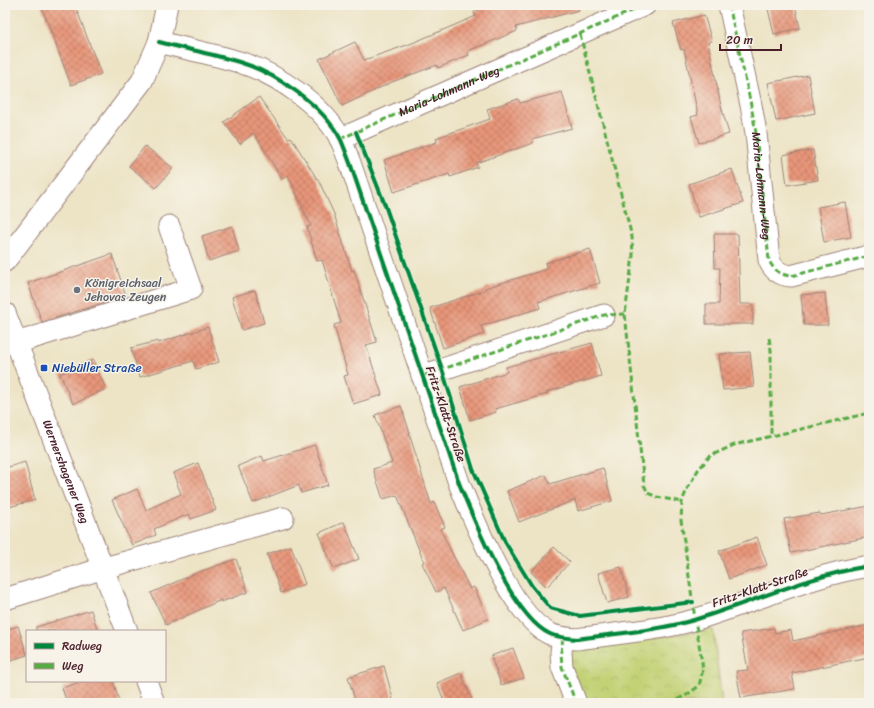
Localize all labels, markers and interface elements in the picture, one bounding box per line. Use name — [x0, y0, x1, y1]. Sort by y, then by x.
scale bar — [720, 26, 781, 52]
text: 20 m — [726, 29, 753, 51]
street label: Maria-Lohmann-Weg — [395, 59, 503, 123]
street label: Maria-Lohmann-Weg — [745, 131, 778, 241]
place label: Königreichsaal Jehovas Zeugen — [84, 272, 167, 308]
marker: Königreichsaal Jehovas Zeugen — [72, 285, 82, 295]
place label: Niebüller Straße — [52, 357, 142, 379]
marker: Niebüller Straße — [39, 363, 49, 373]
street label: Fritz-Klatt-Straße — [419, 363, 473, 465]
street label: Wernershagener Weg — [36, 417, 96, 527]
street label: Fritz-Klatt-Straße — [709, 560, 811, 614]
legend — [26, 630, 166, 682]
text: Radweg — [62, 635, 102, 657]
text: Weg — [62, 655, 83, 677]

